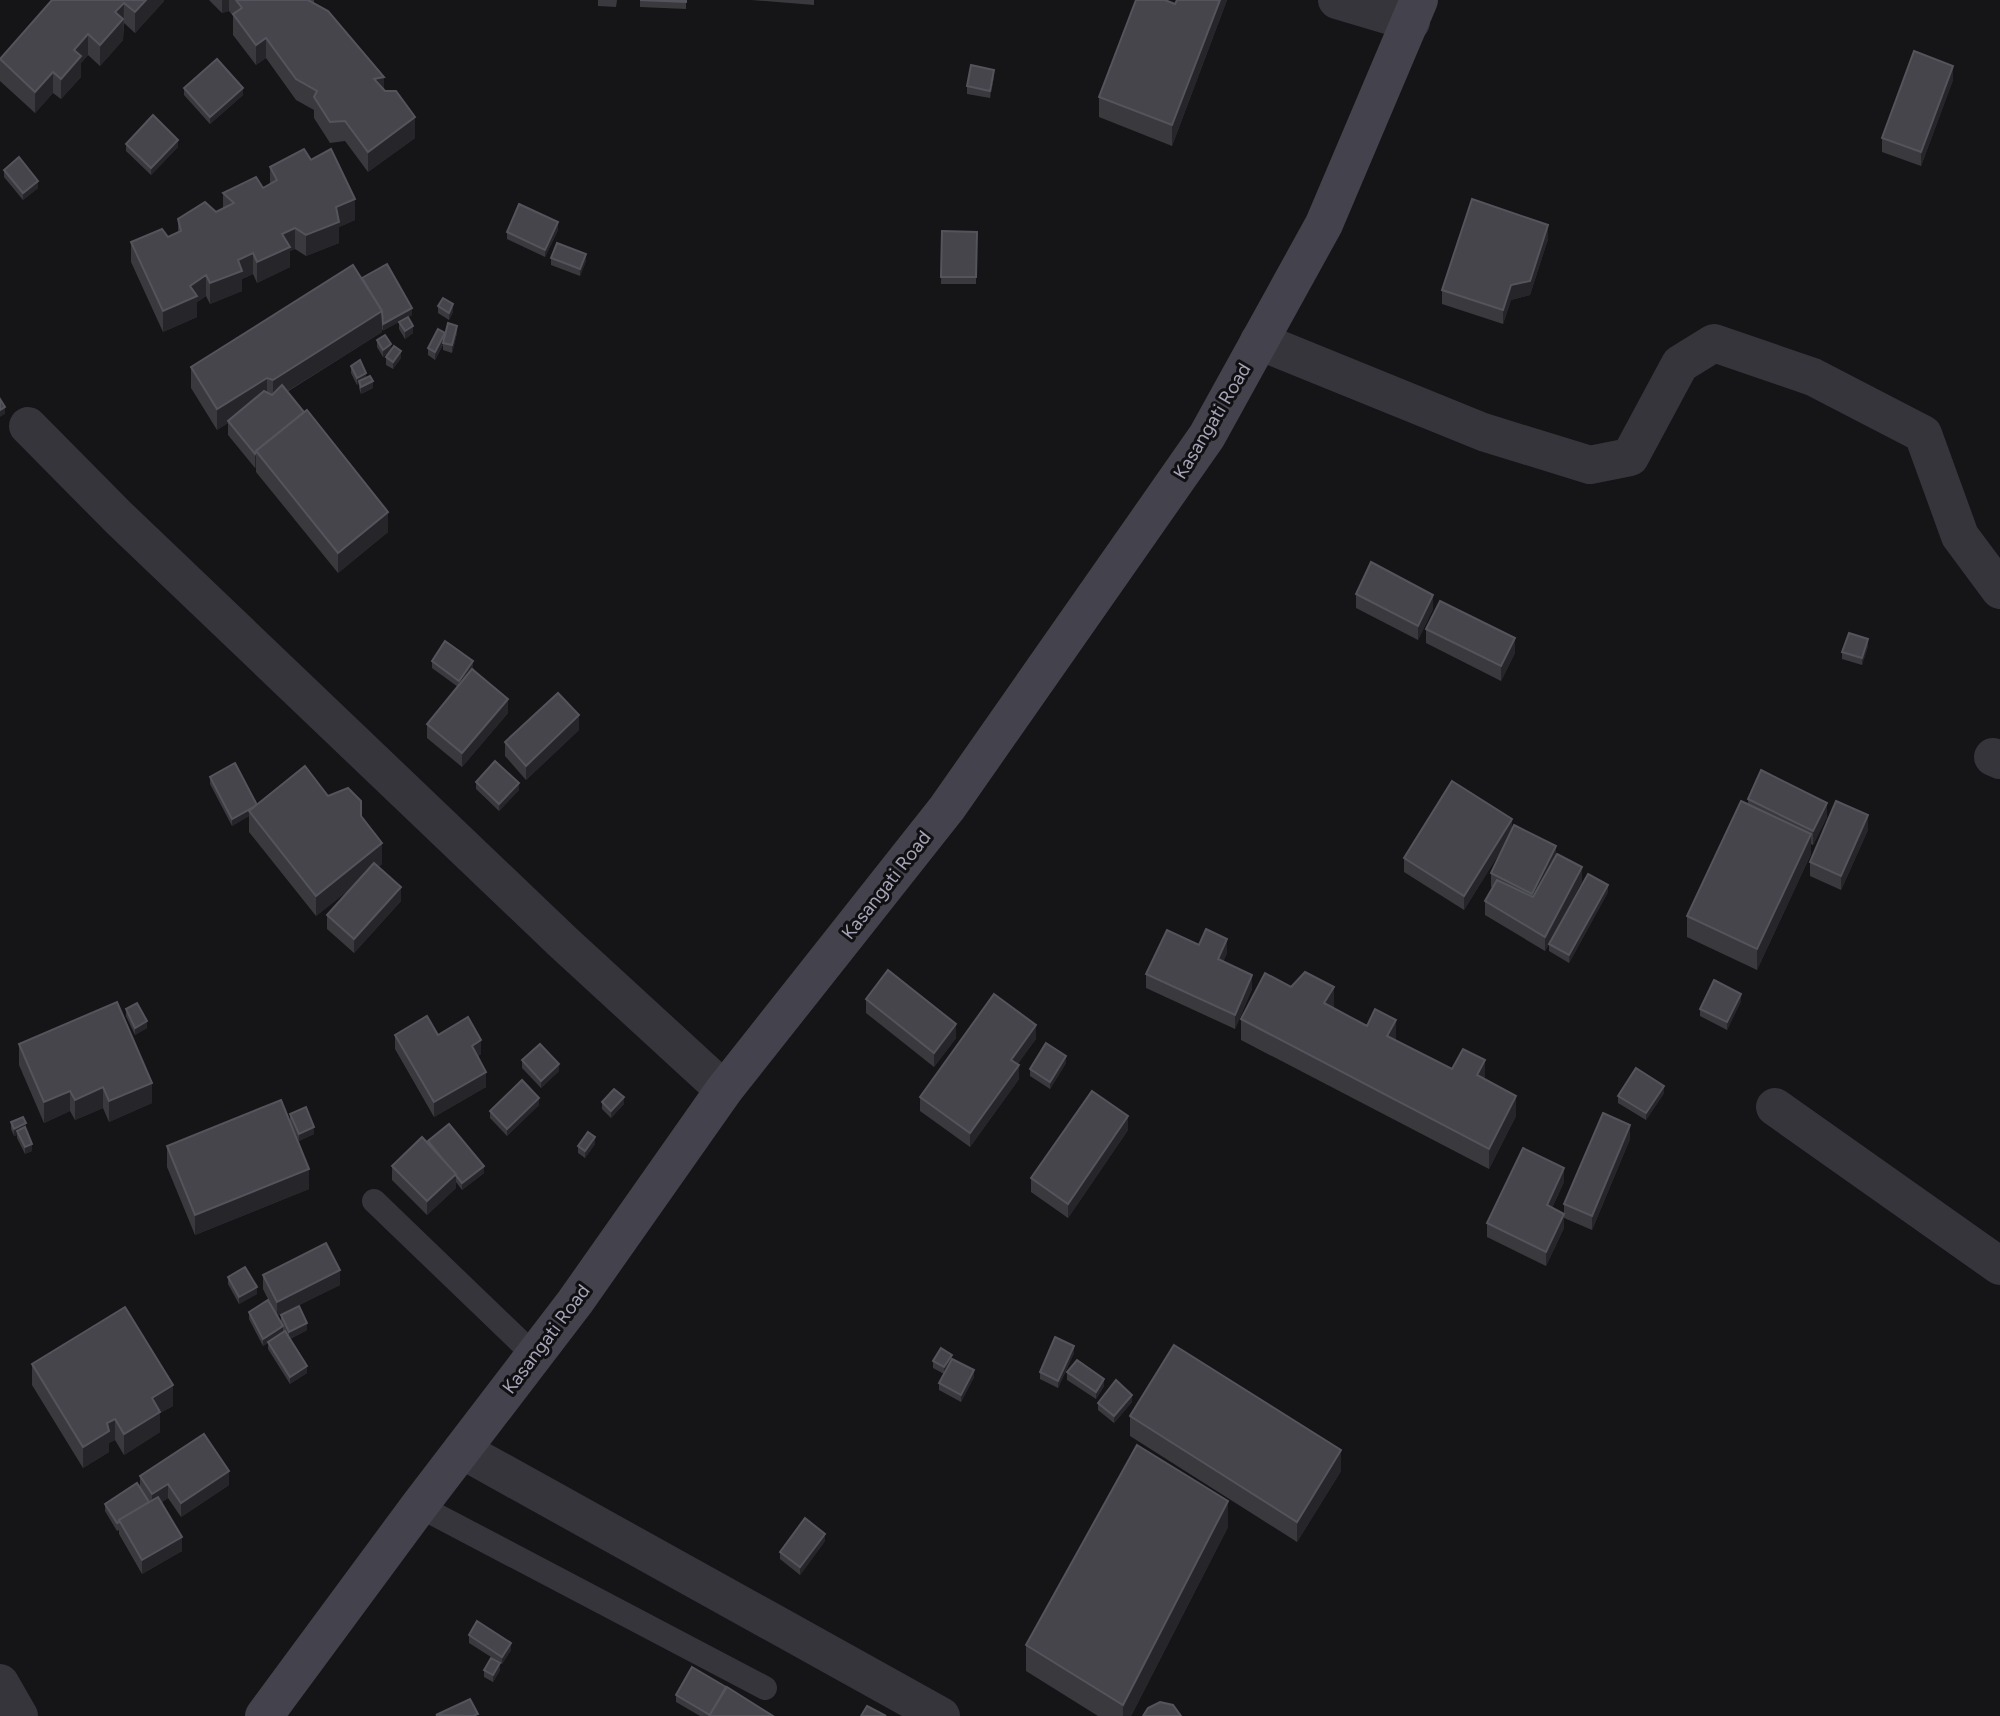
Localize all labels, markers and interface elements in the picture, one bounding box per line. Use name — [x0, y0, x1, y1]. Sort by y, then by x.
street label: Kasangati Road — [1168, 359, 1256, 483]
street label: Kasangati Road — [837, 826, 935, 944]
street label: Kasangati Road — [497, 1280, 595, 1398]

